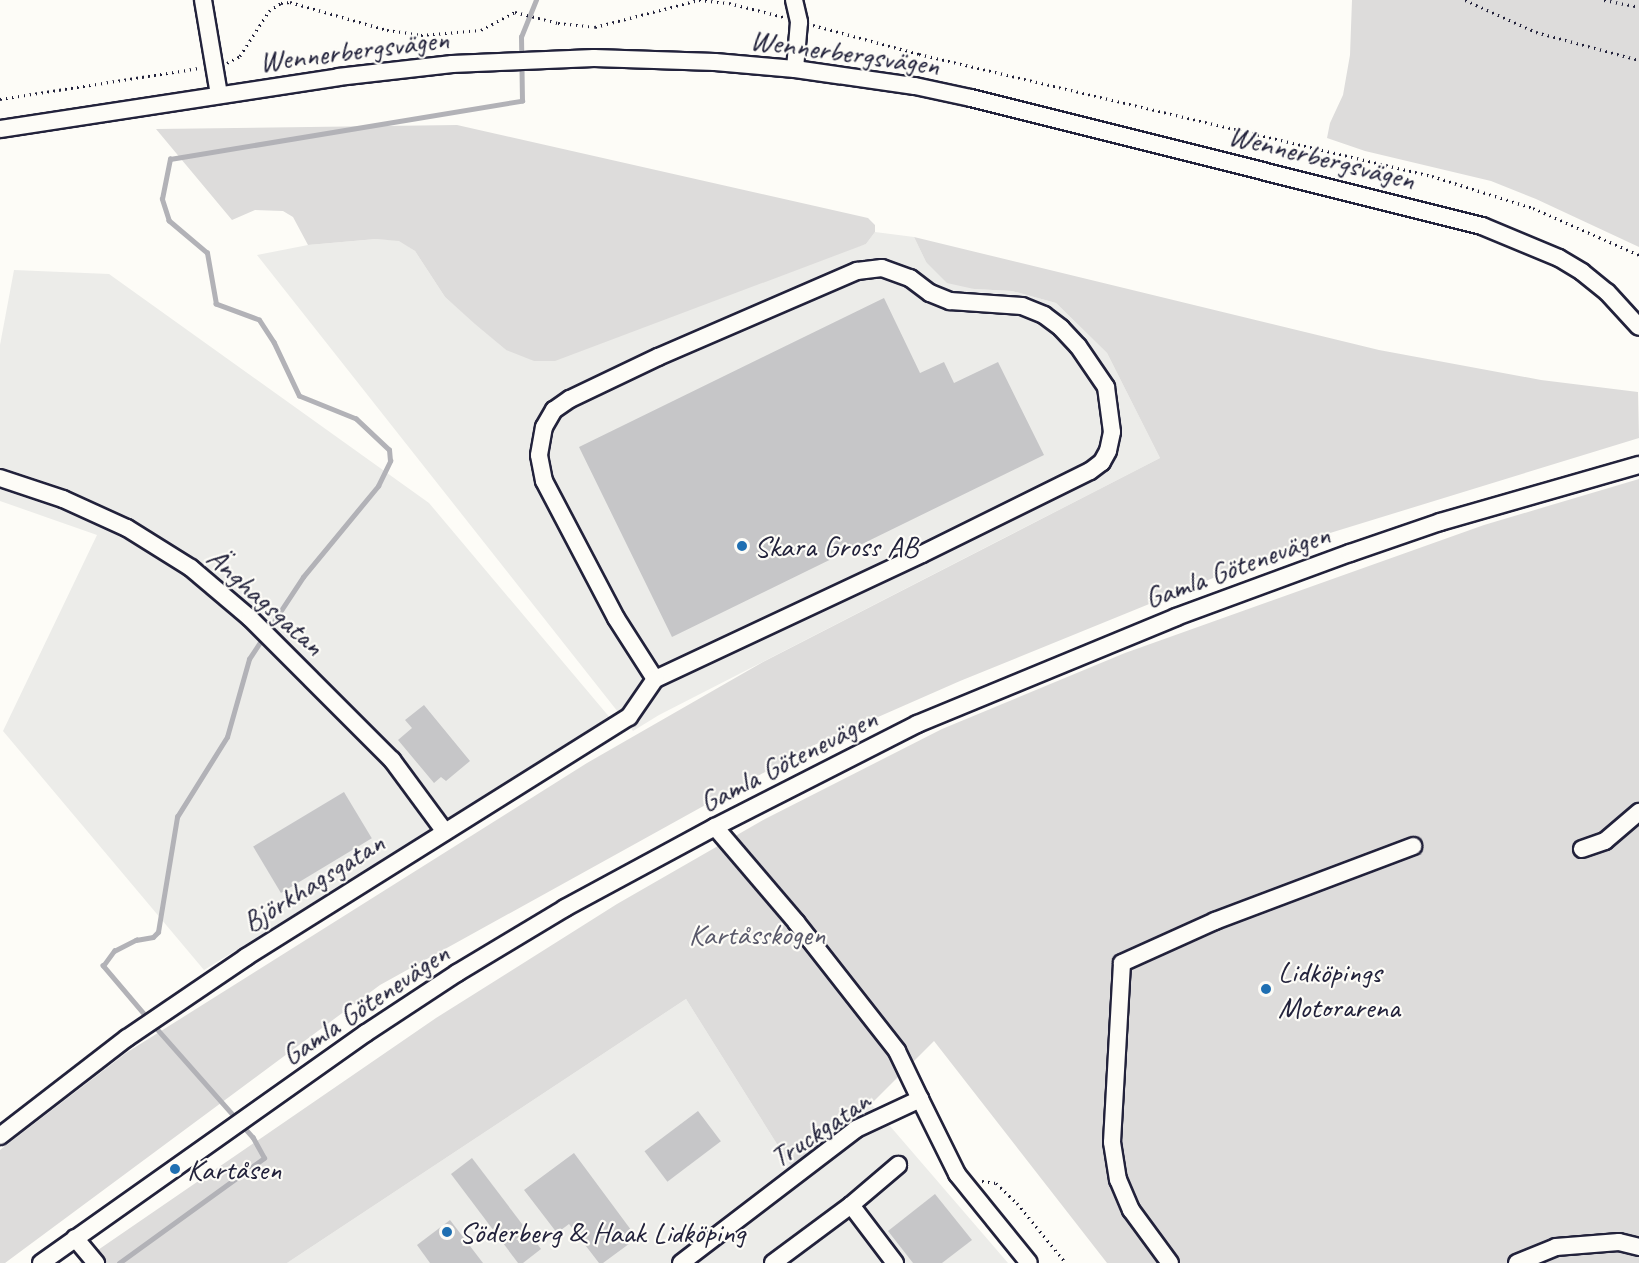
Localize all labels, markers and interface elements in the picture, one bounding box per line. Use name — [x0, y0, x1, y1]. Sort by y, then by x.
street label: Wennerbergsvägen — [257, 21, 451, 79]
street label: Wennerbergsvägen — [748, 21, 942, 83]
street label: Wennerbergsvägen — [1225, 116, 1419, 198]
street label: Gamla Götenevägen — [1140, 516, 1334, 616]
place label: Skara Gross AB — [754, 528, 917, 564]
street label: Änghagsgatan — [200, 539, 332, 663]
marker: Skara Gross AB — [735, 539, 749, 553]
street label: Gamla Götenevägen — [693, 700, 883, 820]
street label: Björkhagsgatan — [235, 824, 391, 940]
park label: Kartåsskogen — [689, 916, 825, 952]
street label: Gamla Götenevägen — [275, 935, 455, 1073]
place label: Lidköpings Motorarena — [1278, 954, 1400, 1024]
marker: Lidköpings Motorarena — [1259, 982, 1273, 996]
street label: Truckgatan — [763, 1082, 877, 1176]
place label: Kartåsen — [187, 1151, 281, 1187]
marker: Kartåsen — [168, 1162, 182, 1176]
place label: Söderberg & Haak Lidköping — [459, 1214, 746, 1250]
marker: Söderberg & Haak Lidköping — [440, 1225, 454, 1239]

